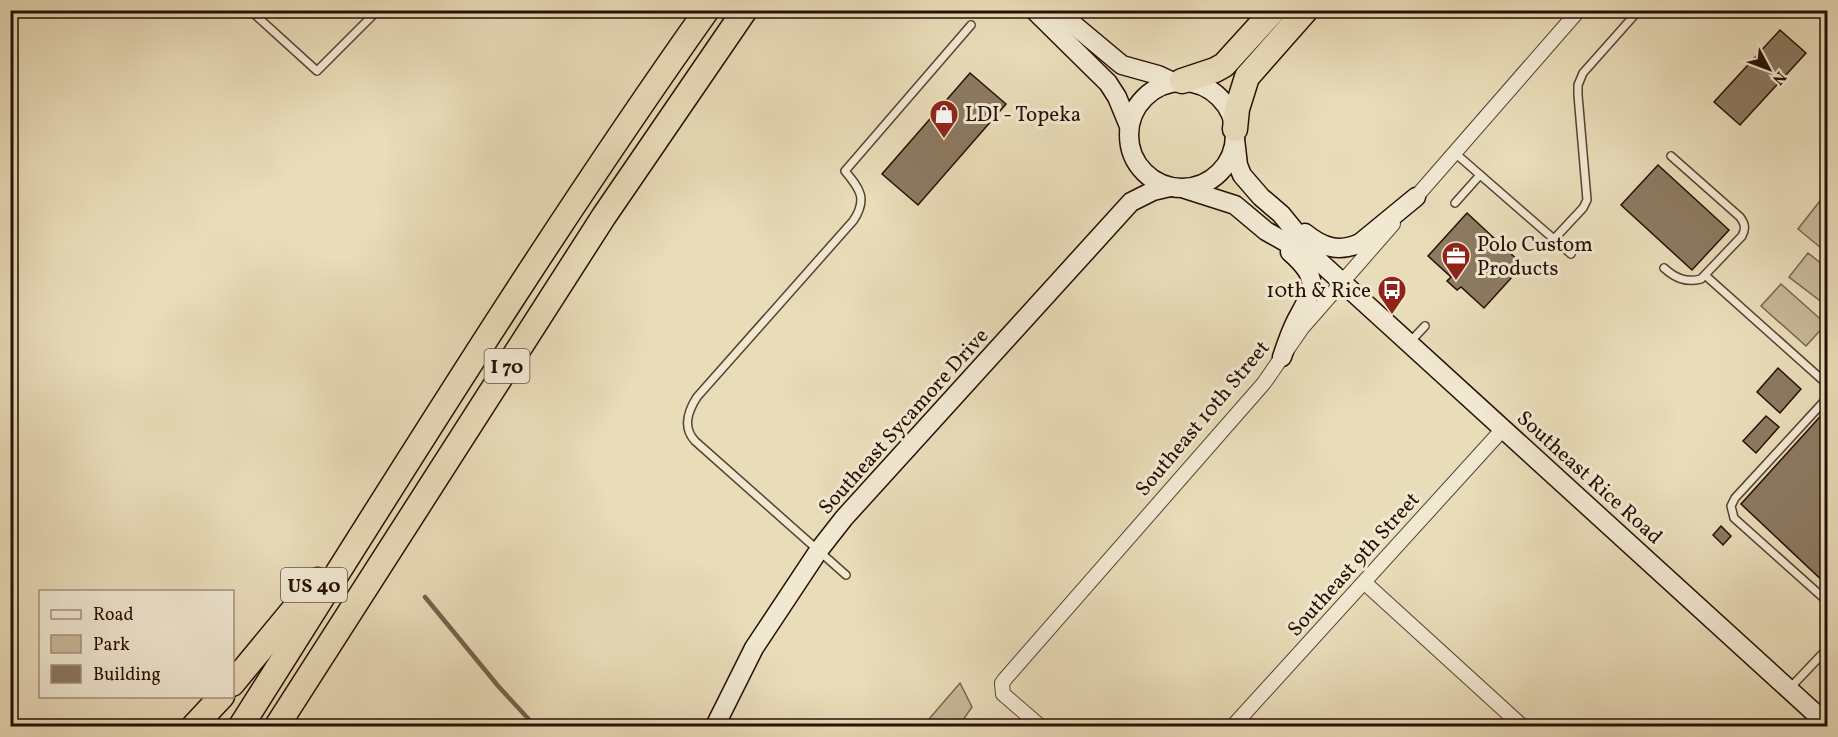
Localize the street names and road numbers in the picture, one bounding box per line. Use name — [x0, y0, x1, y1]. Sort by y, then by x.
street label: Southeast Sycamore Drive — [812, 322, 996, 522]
street label: Southeast 10th Street — [1129, 335, 1277, 503]
road number: I 70 — [484, 349, 530, 383]
street label: Southeast Rice Road — [1510, 405, 1668, 551]
street label: Southeast 9th Street — [1281, 486, 1427, 644]
road number: US 40 — [281, 568, 347, 602]

